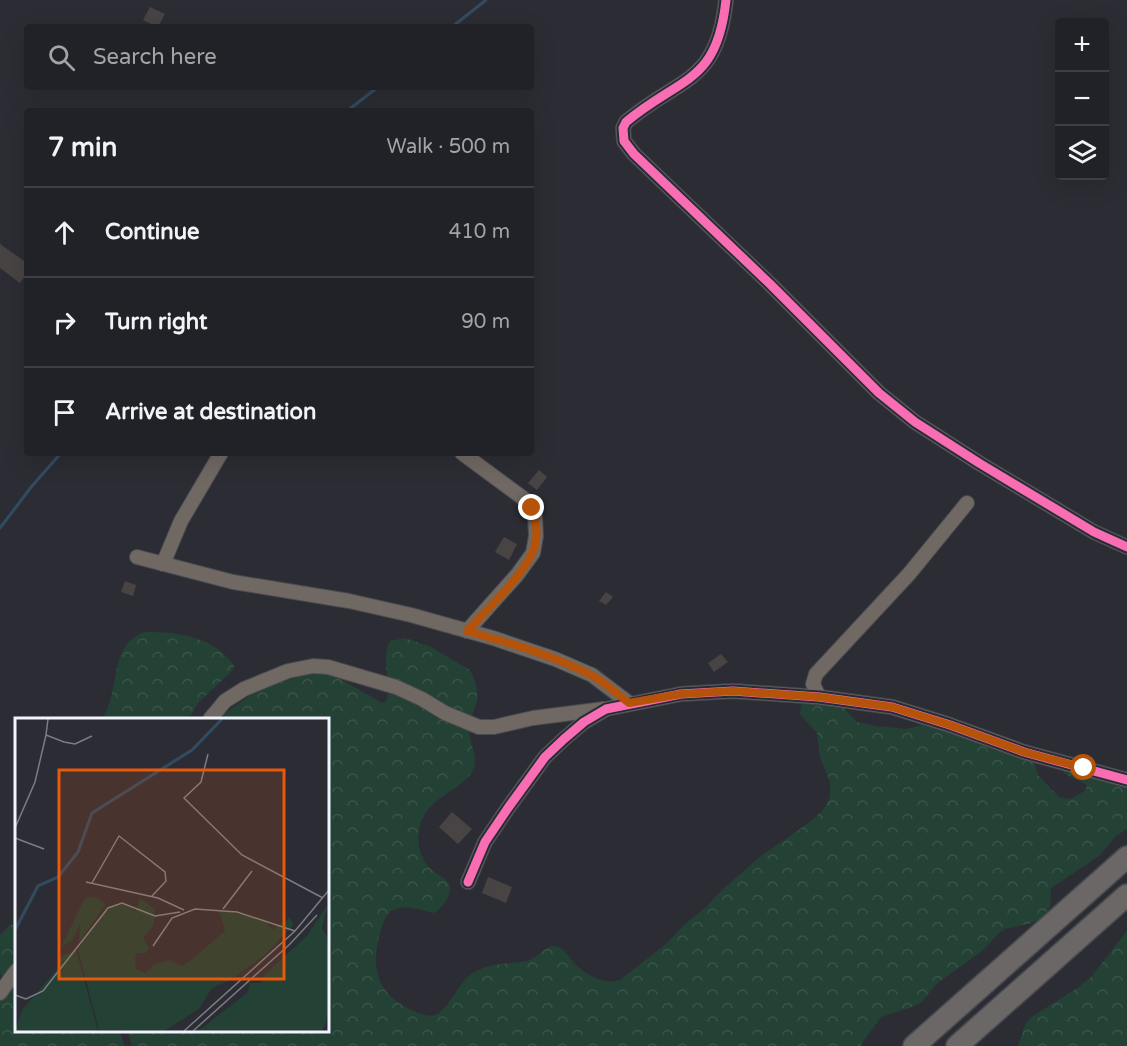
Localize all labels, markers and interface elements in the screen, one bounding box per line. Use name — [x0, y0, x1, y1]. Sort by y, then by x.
map controls — [1055, 18, 1109, 180]
button: + — [1055, 18, 1109, 72]
search box — [24, 24, 534, 90]
icon: search — [45, 41, 78, 74]
text: Search here — [93, 44, 217, 70]
button: − — [1055, 72, 1109, 126]
button: layers — [1055, 126, 1109, 180]
text: 7 min — [48, 132, 117, 163]
text: Walk · 500 m — [387, 135, 510, 159]
icon: ahead — [48, 216, 81, 249]
text: Continue — [105, 219, 200, 245]
text: 410 m — [449, 220, 510, 244]
icon: right — [48, 306, 81, 339]
text: Turn right — [105, 309, 207, 335]
text: 90 m — [461, 310, 510, 334]
icon: arrive — [48, 396, 81, 429]
text: Arrive at destination — [105, 399, 316, 425]
route end — [518, 494, 544, 520]
inset map — [15, 718, 328, 1031]
route start — [1070, 754, 1096, 780]

